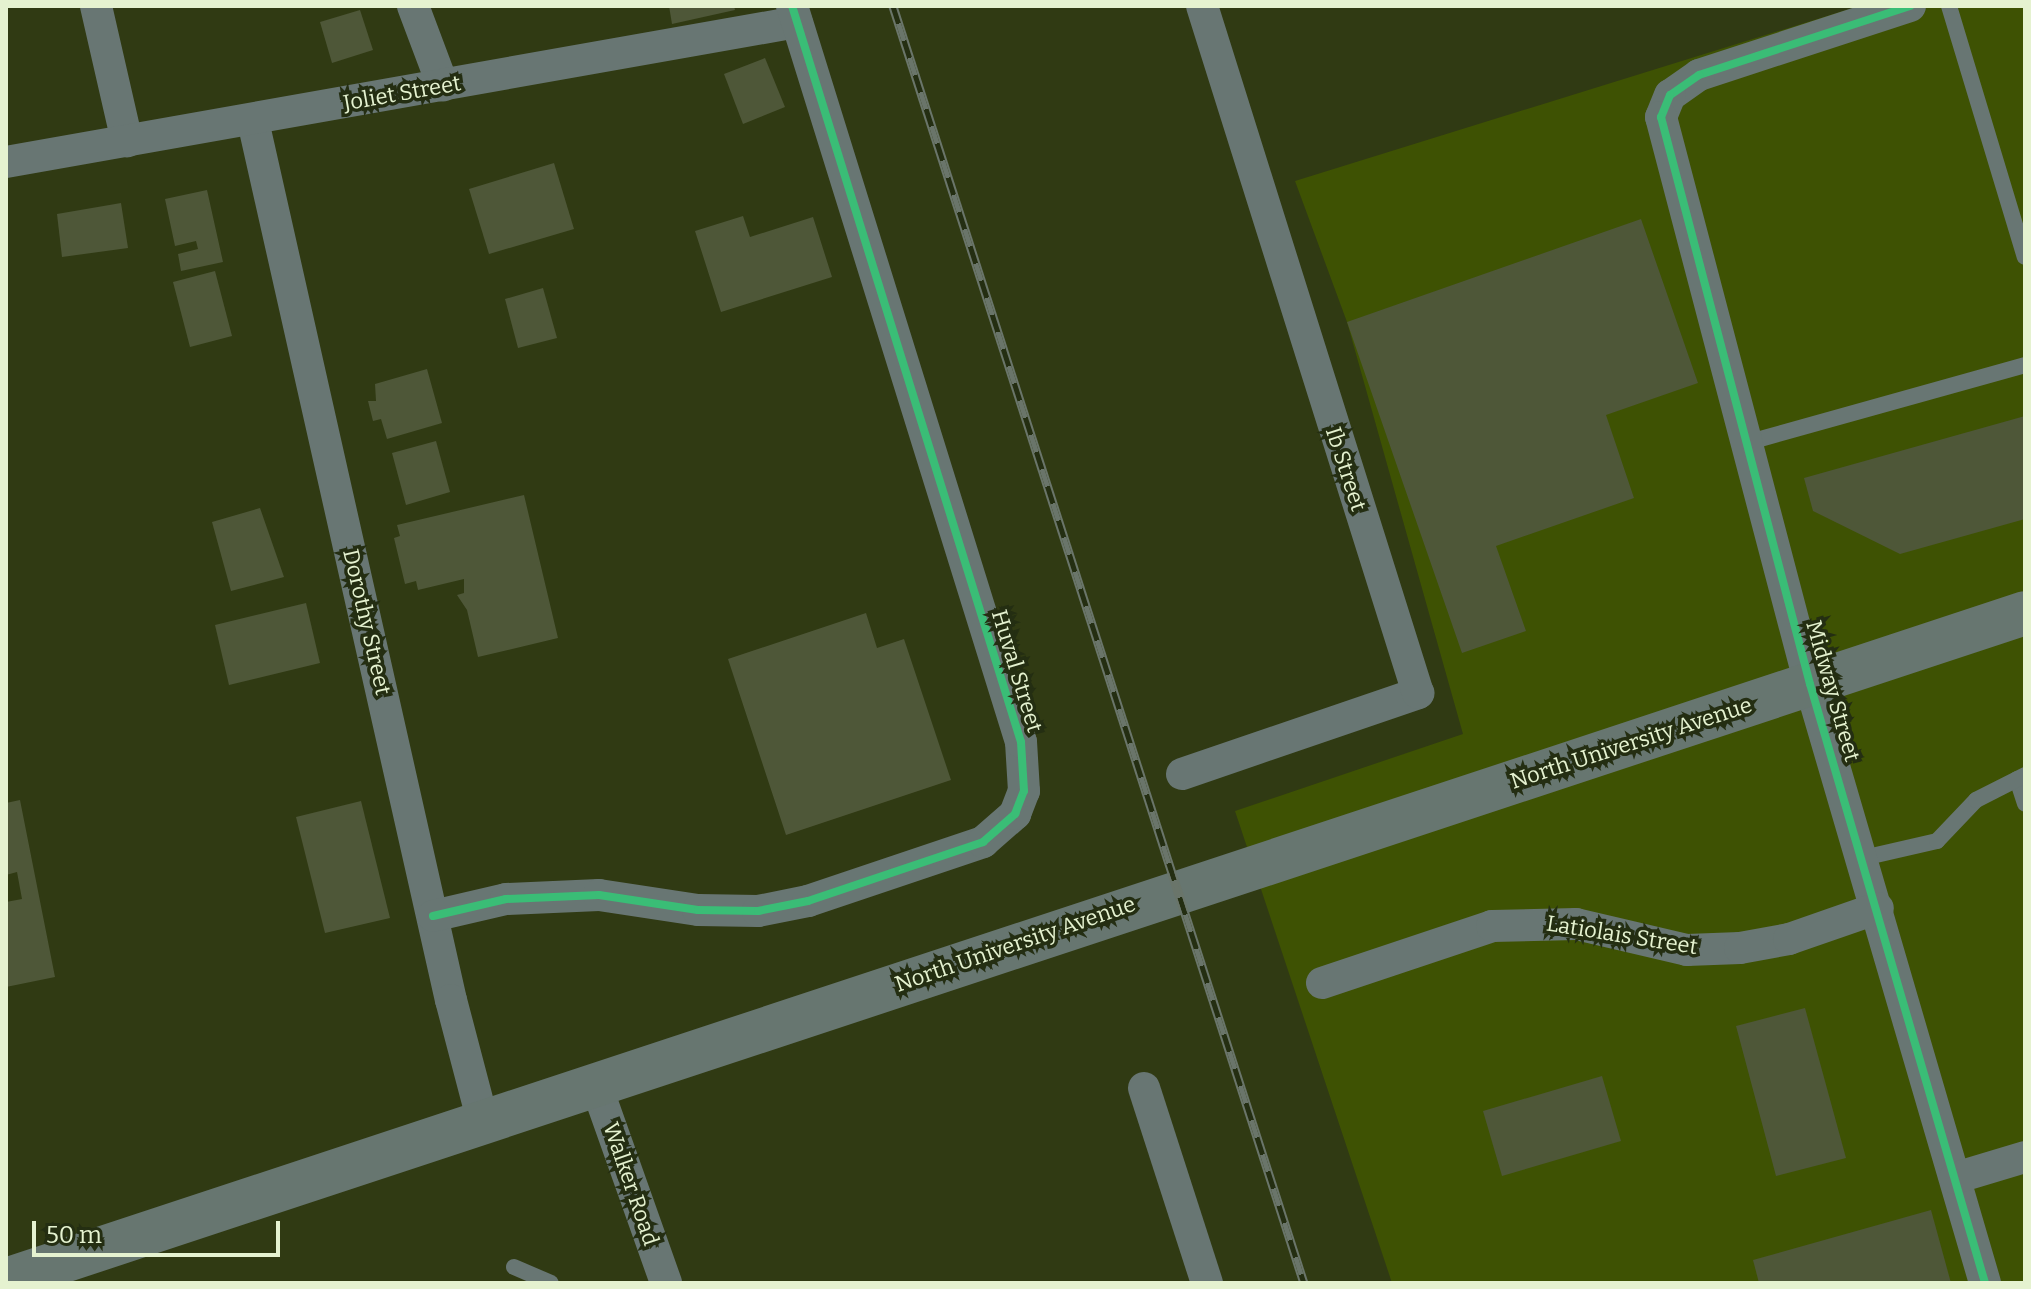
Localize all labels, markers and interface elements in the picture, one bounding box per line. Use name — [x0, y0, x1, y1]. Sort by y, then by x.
street label: Joliet Street — [341, 70, 463, 116]
street label: Ib Street — [1320, 424, 1372, 514]
street label: Dorothy Street — [337, 546, 397, 698]
street label: Huval Street — [986, 606, 1048, 736]
street label: Midway Street — [1800, 617, 1866, 765]
street label: North University Avenue — [1507, 691, 1755, 795]
street label: North University Avenue — [891, 890, 1139, 998]
street label: Latiolais Street — [1545, 910, 1699, 960]
street label: Walker Road — [598, 1119, 664, 1249]
scale bar — [36, 1205, 284, 1255]
text: 50 m — [46, 1221, 102, 1249]

